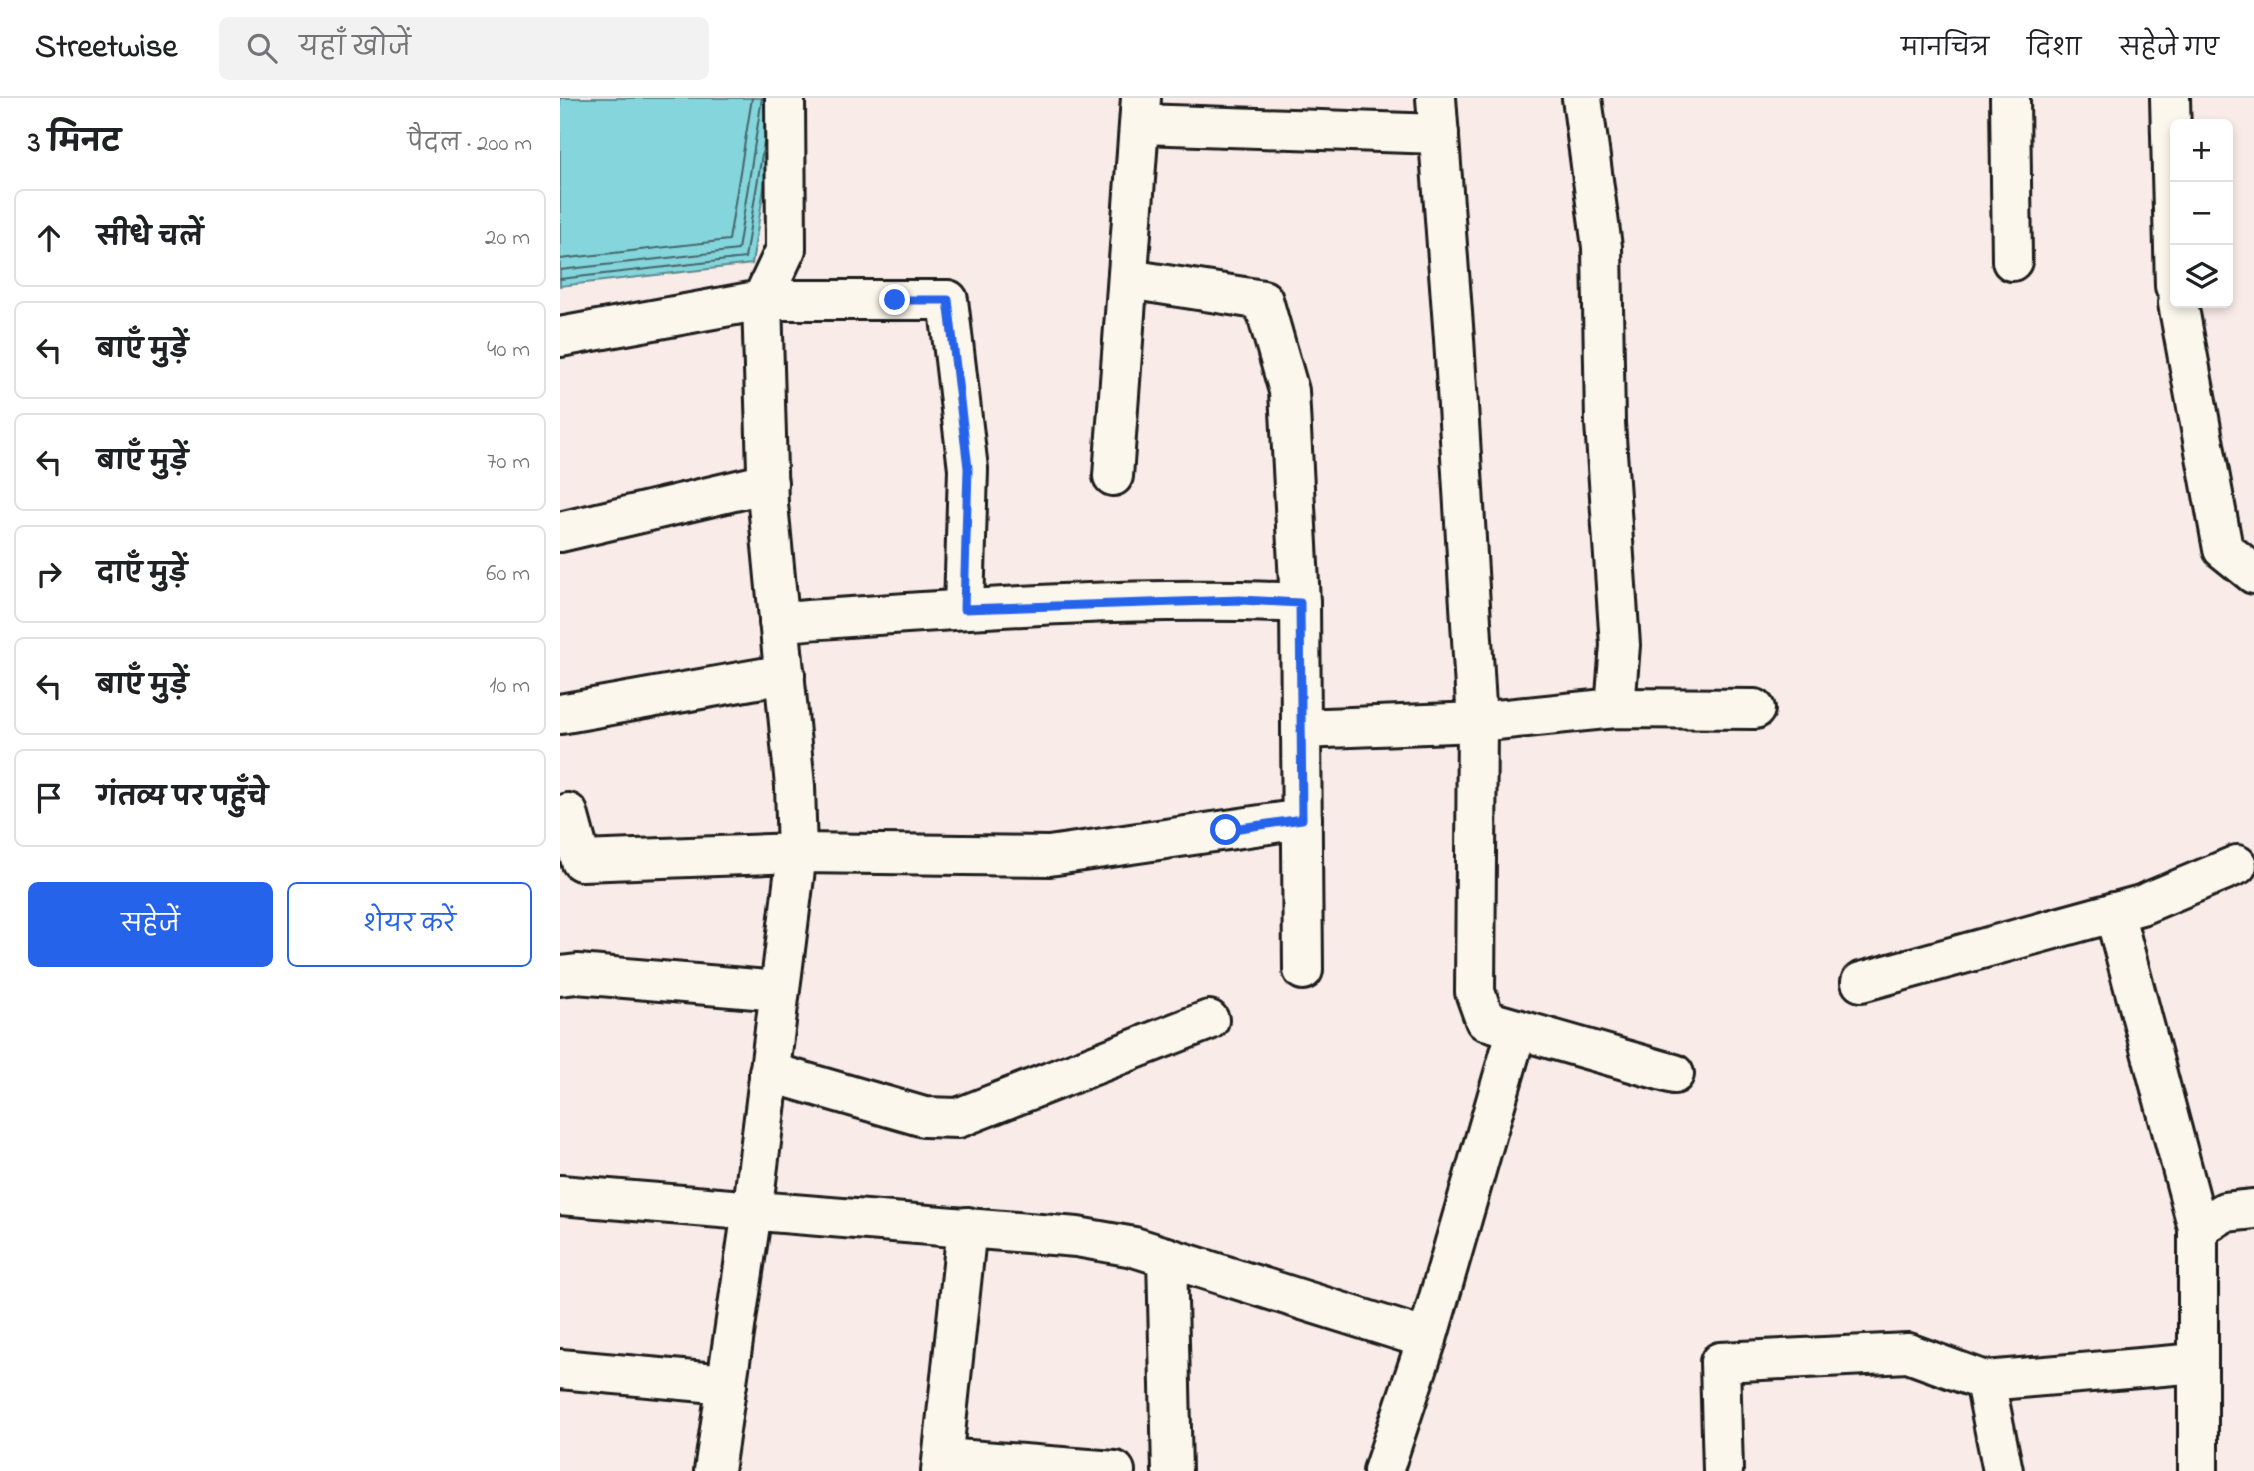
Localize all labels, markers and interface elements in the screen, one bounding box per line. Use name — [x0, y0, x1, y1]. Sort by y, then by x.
search box — [219, 17, 709, 80]
text: Streetwise — [35, 24, 177, 72]
icon: search — [243, 29, 281, 67]
text: यहाँ खोजें — [299, 30, 411, 68]
text: मानचित्र — [1901, 32, 1989, 67]
text: दिशा — [2027, 32, 2081, 67]
text: सहेजे गए — [2119, 32, 2219, 67]
map controls — [2170, 119, 2233, 308]
button: + — [2170, 119, 2233, 182]
text: 3 मिनट — [28, 122, 121, 166]
text: पैदल · 200 m — [408, 128, 532, 161]
button: − — [2170, 182, 2233, 245]
icon: ahead — [30, 219, 68, 257]
text: सीधे चलें — [97, 220, 203, 258]
text: 20 m — [485, 222, 530, 255]
button: layers — [2170, 245, 2233, 308]
route end — [879, 284, 910, 315]
icon: left — [30, 331, 68, 369]
text: बाएँ मुड़ें — [97, 332, 188, 370]
text: 40 m — [487, 334, 530, 367]
icon: left — [30, 443, 68, 481]
text: बाएँ मुड़ें — [97, 444, 188, 482]
text: 70 m — [487, 446, 530, 479]
icon: right — [30, 555, 68, 593]
text: दाएँ मुड़ें — [97, 556, 187, 594]
text: 60 m — [486, 558, 530, 591]
icon: left — [30, 667, 68, 705]
text: बाएँ मुड़ें — [97, 668, 188, 706]
text: 10 m — [489, 670, 530, 703]
icon: arrive — [30, 779, 68, 817]
text: गंतव्य पर पहुँचे — [97, 780, 268, 818]
route start — [1210, 814, 1241, 845]
button: सहेजें — [28, 882, 273, 967]
button: शेयर करें — [287, 882, 532, 967]

